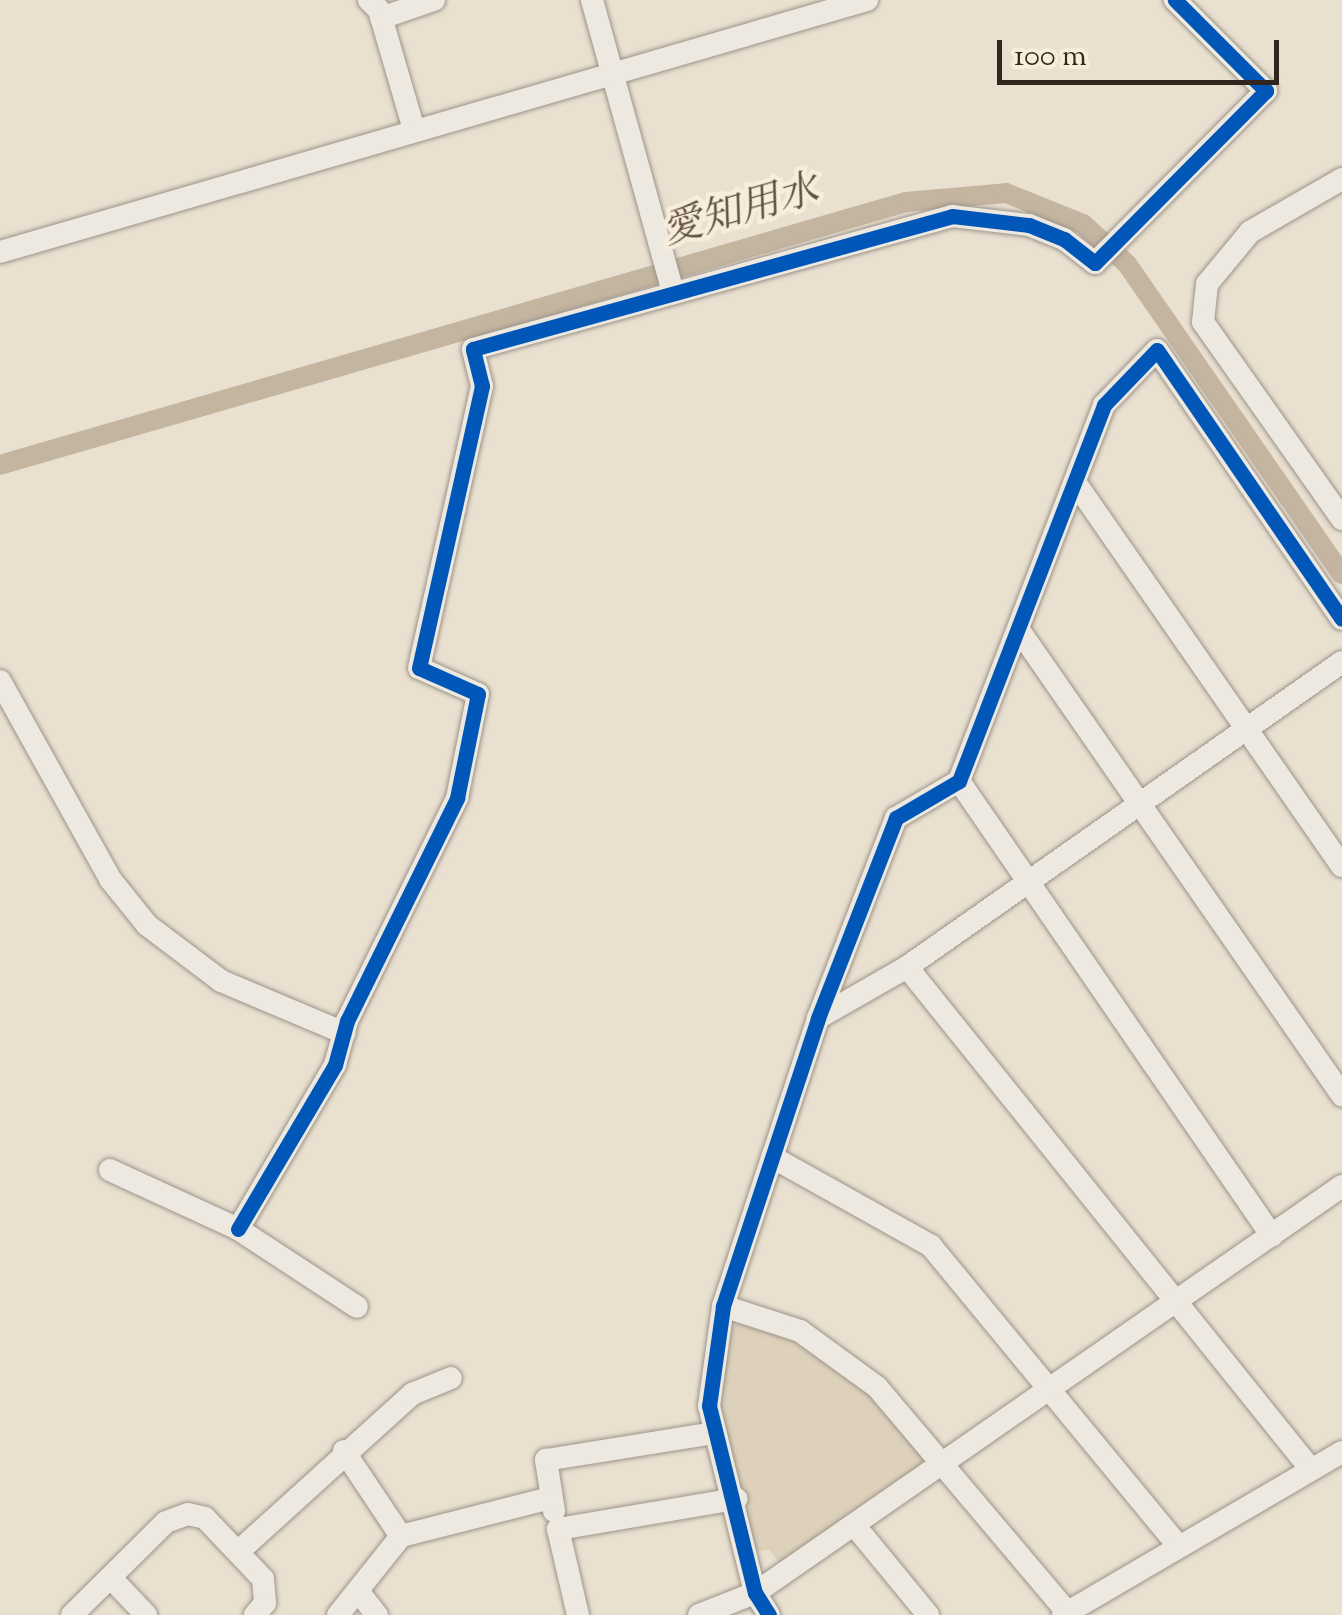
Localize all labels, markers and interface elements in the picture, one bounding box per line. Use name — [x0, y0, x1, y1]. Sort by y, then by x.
scale bar — [1002, 20, 1284, 82]
text: 100 m — [1014, 36, 1087, 79]
water label: 愛知用水 — [657, 168, 825, 258]

